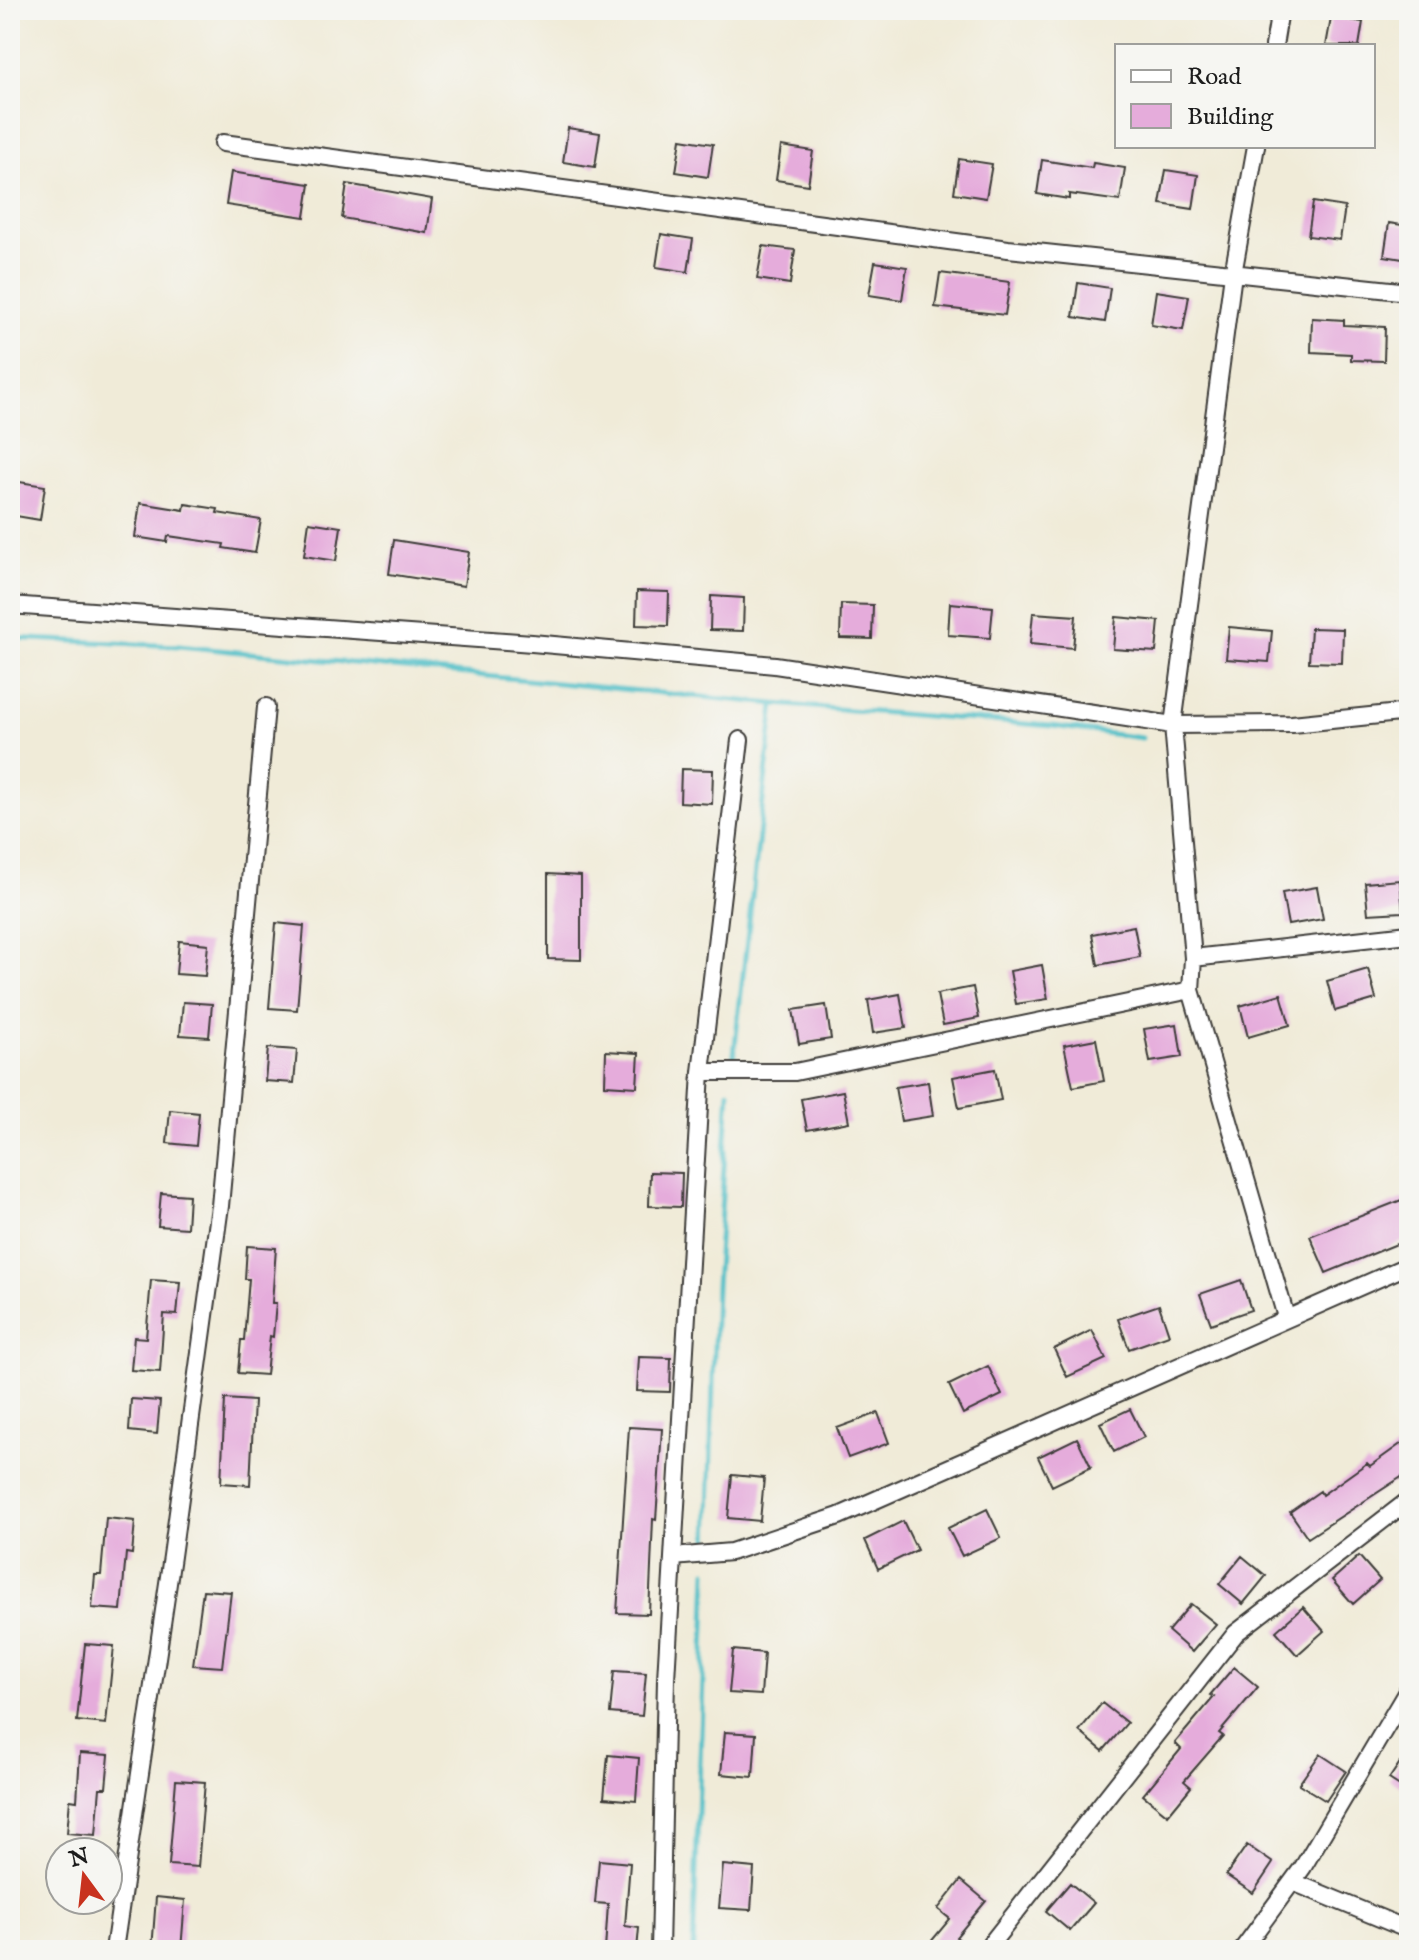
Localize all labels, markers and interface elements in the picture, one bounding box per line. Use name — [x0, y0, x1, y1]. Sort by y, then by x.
legend — [1115, 44, 1375, 148]
text: Road — [1187, 62, 1241, 93]
text: Building — [1187, 102, 1274, 133]
north arrow — [44, 1836, 124, 1916]
text: N — [66, 1843, 92, 1875]

